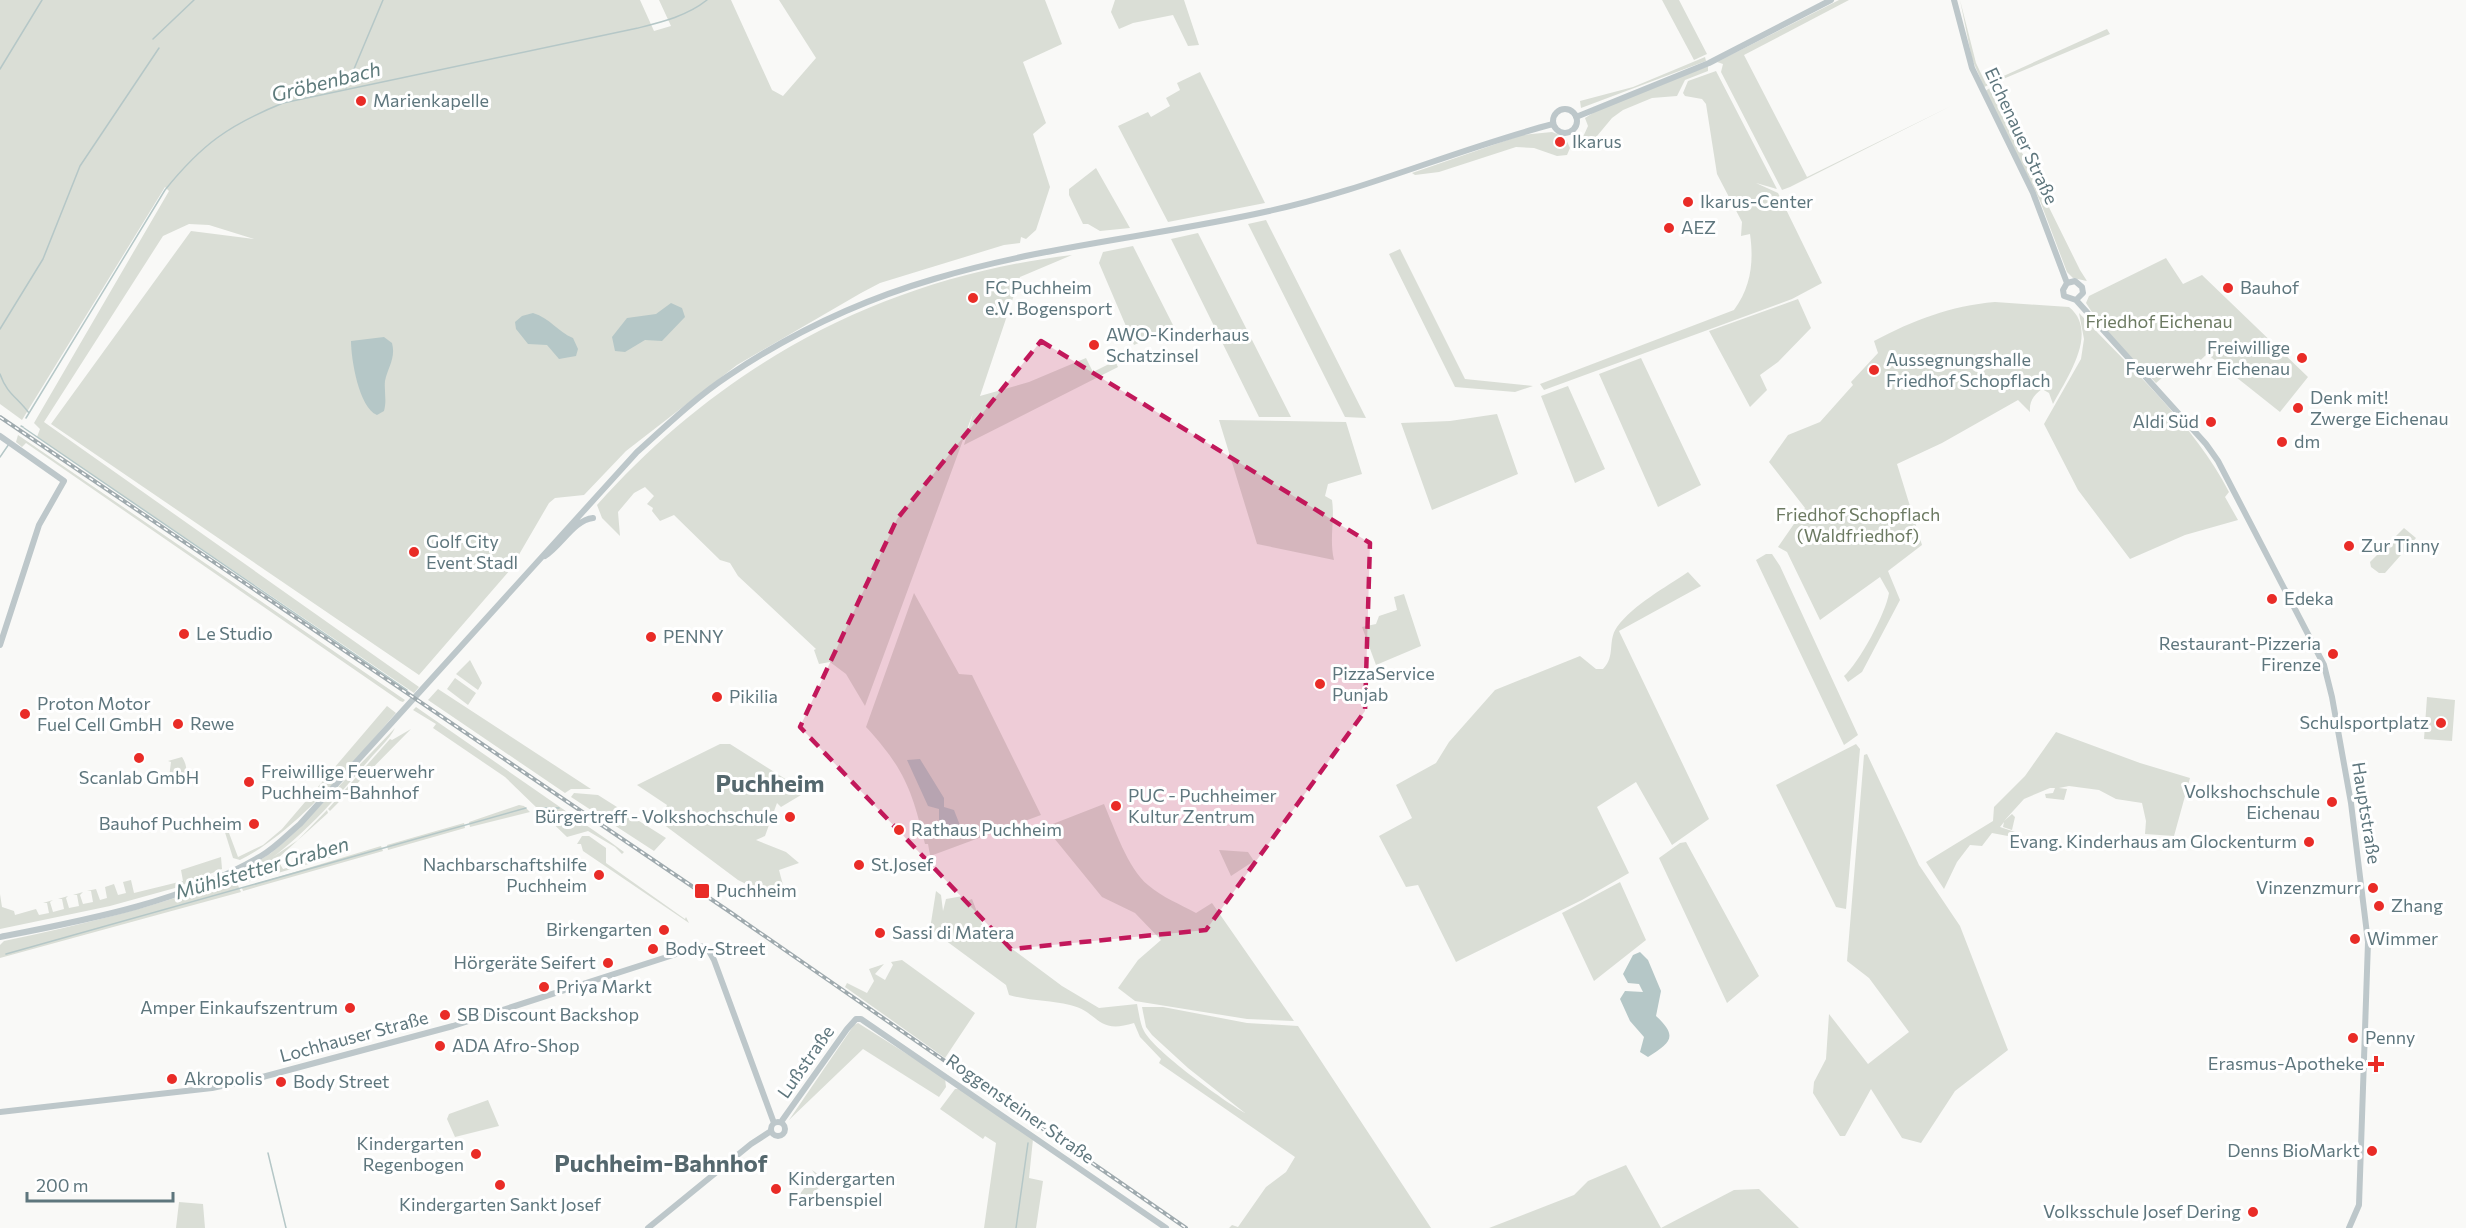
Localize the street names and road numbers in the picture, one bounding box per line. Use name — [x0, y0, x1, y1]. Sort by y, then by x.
street label: Eichenauer Straße — [1981, 64, 2063, 208]
street label: Hauptstraße — [2348, 760, 2386, 866]
street label: Lochhauser Straße — [277, 1006, 430, 1066]
street label: Lußstraße — [772, 1021, 838, 1102]
street label: Roggensteiner Straße — [942, 1049, 1099, 1168]

